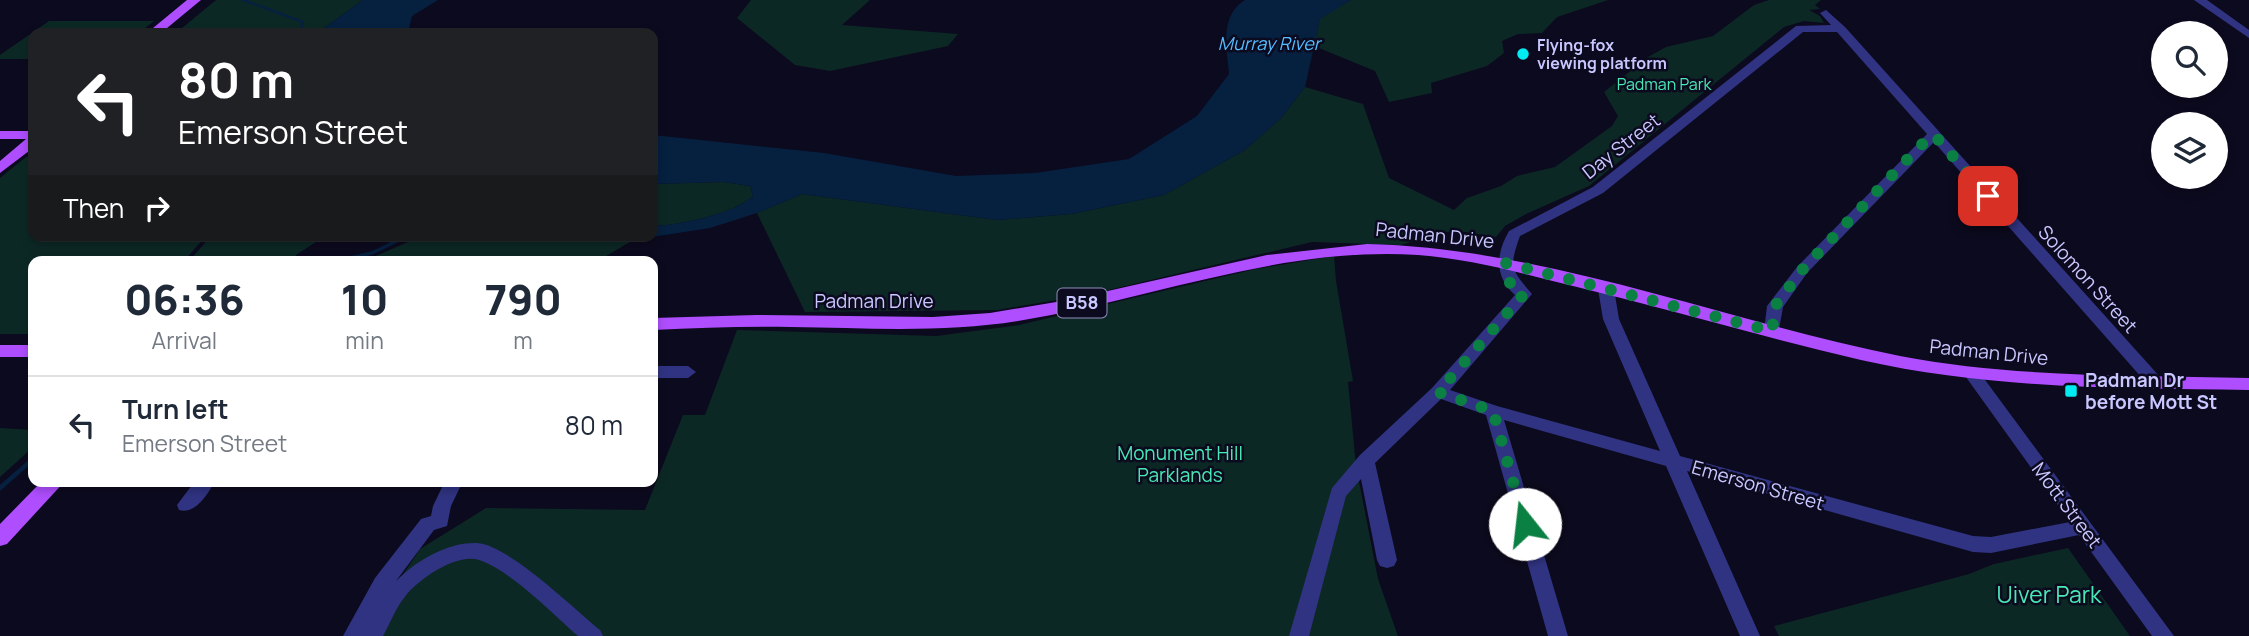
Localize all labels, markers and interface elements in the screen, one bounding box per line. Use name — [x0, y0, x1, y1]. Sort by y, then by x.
map controls — [2151, 21, 2228, 189]
button: search — [2151, 21, 2228, 98]
water label: Murray River — [1218, 31, 1323, 55]
place label: Flying-fox viewing platform — [1537, 34, 1667, 74]
text: 80 m — [178, 46, 294, 113]
marker: Flying-fox viewing platform — [1515, 46, 1531, 62]
icon: left — [63, 56, 154, 147]
park label: Padman Park — [1617, 73, 1712, 95]
street label: Day Street — [1577, 107, 1665, 185]
text: Emerson Street — [178, 110, 408, 154]
button: layers — [2151, 112, 2228, 189]
pin — [1958, 166, 2018, 226]
icon: arrive — [1969, 177, 2007, 215]
icon: right — [138, 189, 176, 227]
text: Then — [63, 190, 124, 226]
street label: Padman Drive — [1374, 216, 1496, 254]
street label: Solomon Street — [2033, 219, 2143, 339]
text: 06:36 — [124, 270, 245, 328]
text: 10 — [341, 270, 388, 328]
text: 790 — [484, 270, 562, 328]
street label: Padman Drive — [814, 288, 934, 314]
road number: B58 — [1058, 288, 1106, 318]
text: Arrival — [152, 324, 217, 356]
text: min — [345, 324, 384, 356]
text: m — [513, 324, 533, 356]
street label: Padman Drive — [1928, 333, 2050, 371]
place label: Padman Dr before Mott St — [2085, 367, 2217, 415]
marker: Padman Dr before Mott St — [2063, 383, 2079, 399]
text: Turn left — [122, 391, 229, 427]
icon: left — [63, 406, 101, 444]
text: 80 m — [565, 407, 623, 443]
text: Emerson Street — [122, 427, 287, 459]
park label: Monument Hill Parklands — [1117, 440, 1243, 488]
street label: Emerson Street — [1689, 454, 1827, 516]
street label: Mott Street — [2026, 457, 2108, 553]
position arrow — [1488, 487, 1562, 561]
park label: Uiver Park — [1997, 578, 2102, 610]

